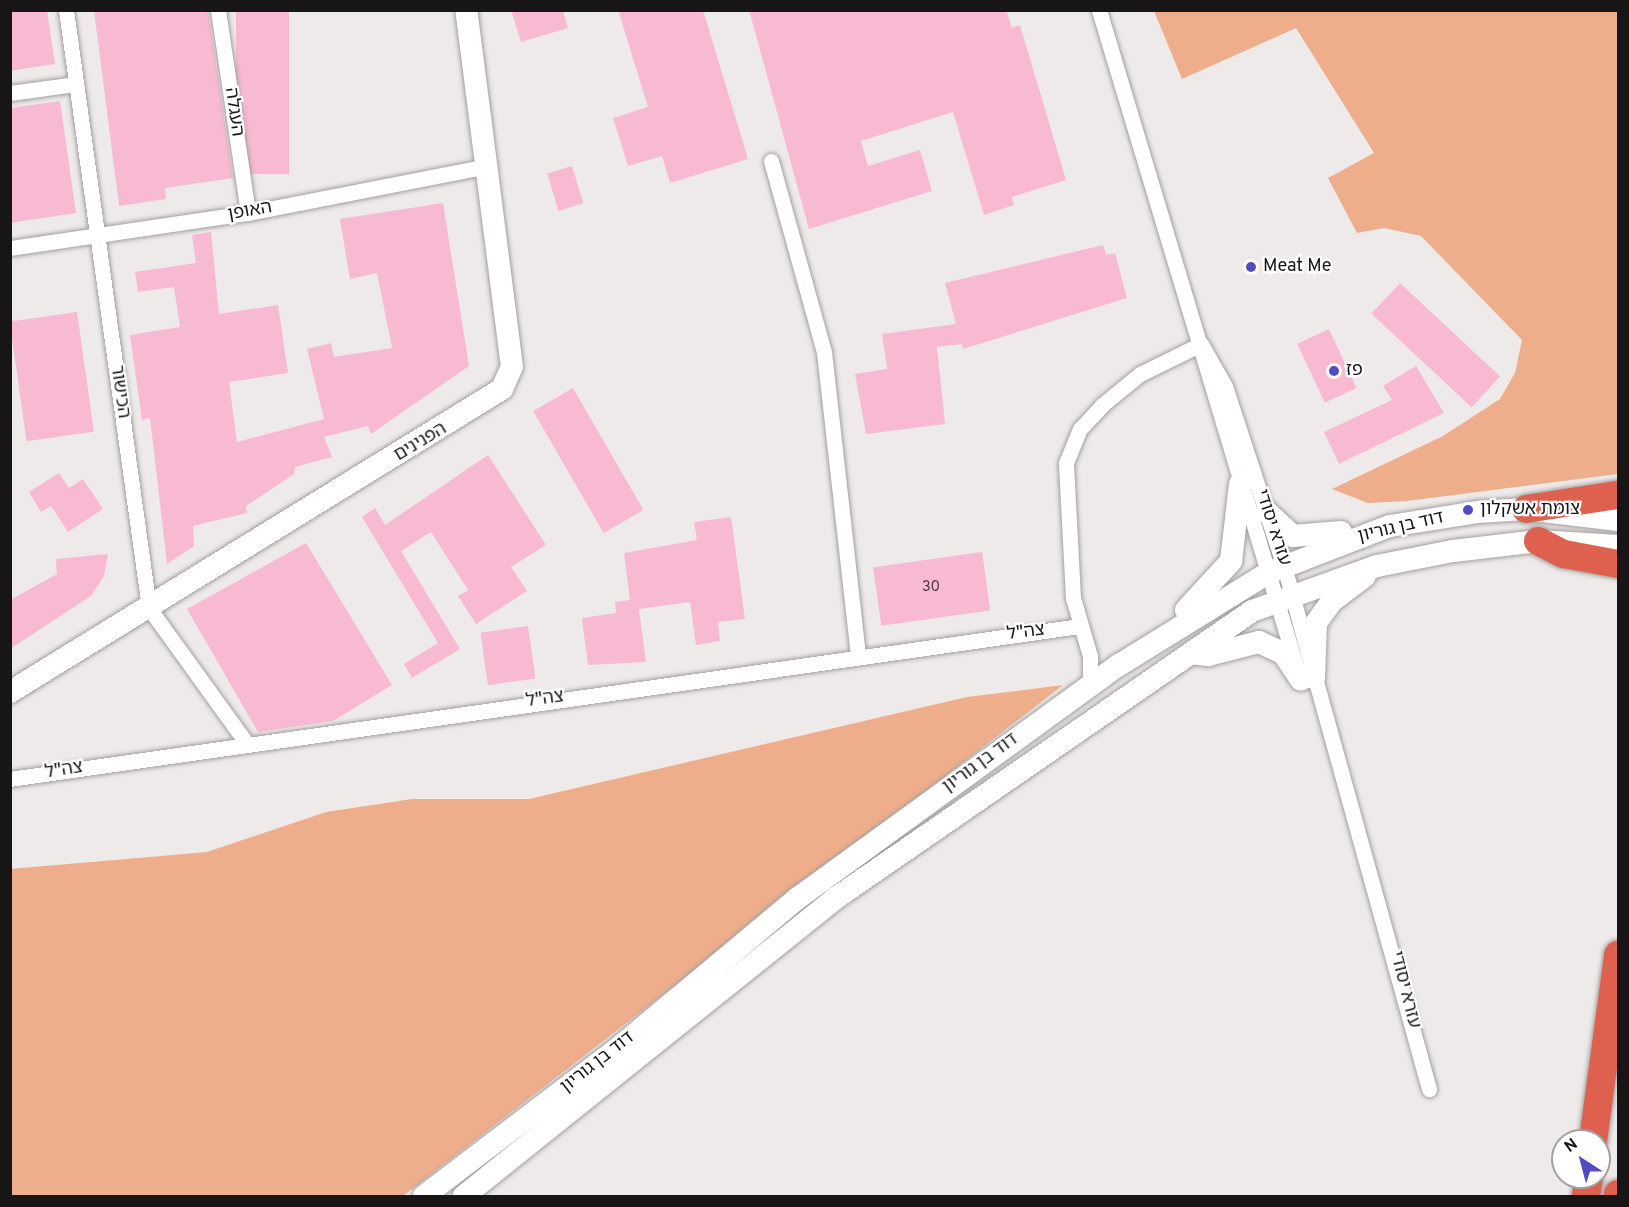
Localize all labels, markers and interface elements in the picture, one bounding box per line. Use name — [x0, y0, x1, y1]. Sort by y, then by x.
street label: העגלה — [219, 86, 247, 138]
street label: האופן — [226, 198, 274, 226]
place label: Meat Me — [1263, 256, 1332, 278]
marker: Meat Me — [1244, 260, 1258, 274]
place label: פז — [1346, 360, 1363, 382]
street label: הכישור — [105, 364, 133, 420]
marker: פז — [1327, 364, 1341, 378]
street label: הפנינים — [391, 419, 451, 467]
street label: עזרא יסודי — [1250, 487, 1294, 569]
place label: צומת אשקלון — [1480, 499, 1580, 521]
marker: צומת אשקלון — [1461, 503, 1475, 517]
street label: דוד בן גוריון — [1356, 508, 1446, 548]
house number: 30 — [922, 579, 940, 597]
street label: צה"ל — [1006, 620, 1046, 646]
street label: צה"ל — [525, 687, 565, 713]
street label: דוד בן גוריון — [939, 730, 1023, 798]
street label: צה"ל — [44, 757, 84, 785]
street label: עזרא יסודי — [1384, 949, 1424, 1031]
street label: דוד בן גוריון — [557, 1028, 639, 1098]
north arrow — [1551, 1129, 1611, 1189]
text: N — [1561, 1135, 1582, 1158]

